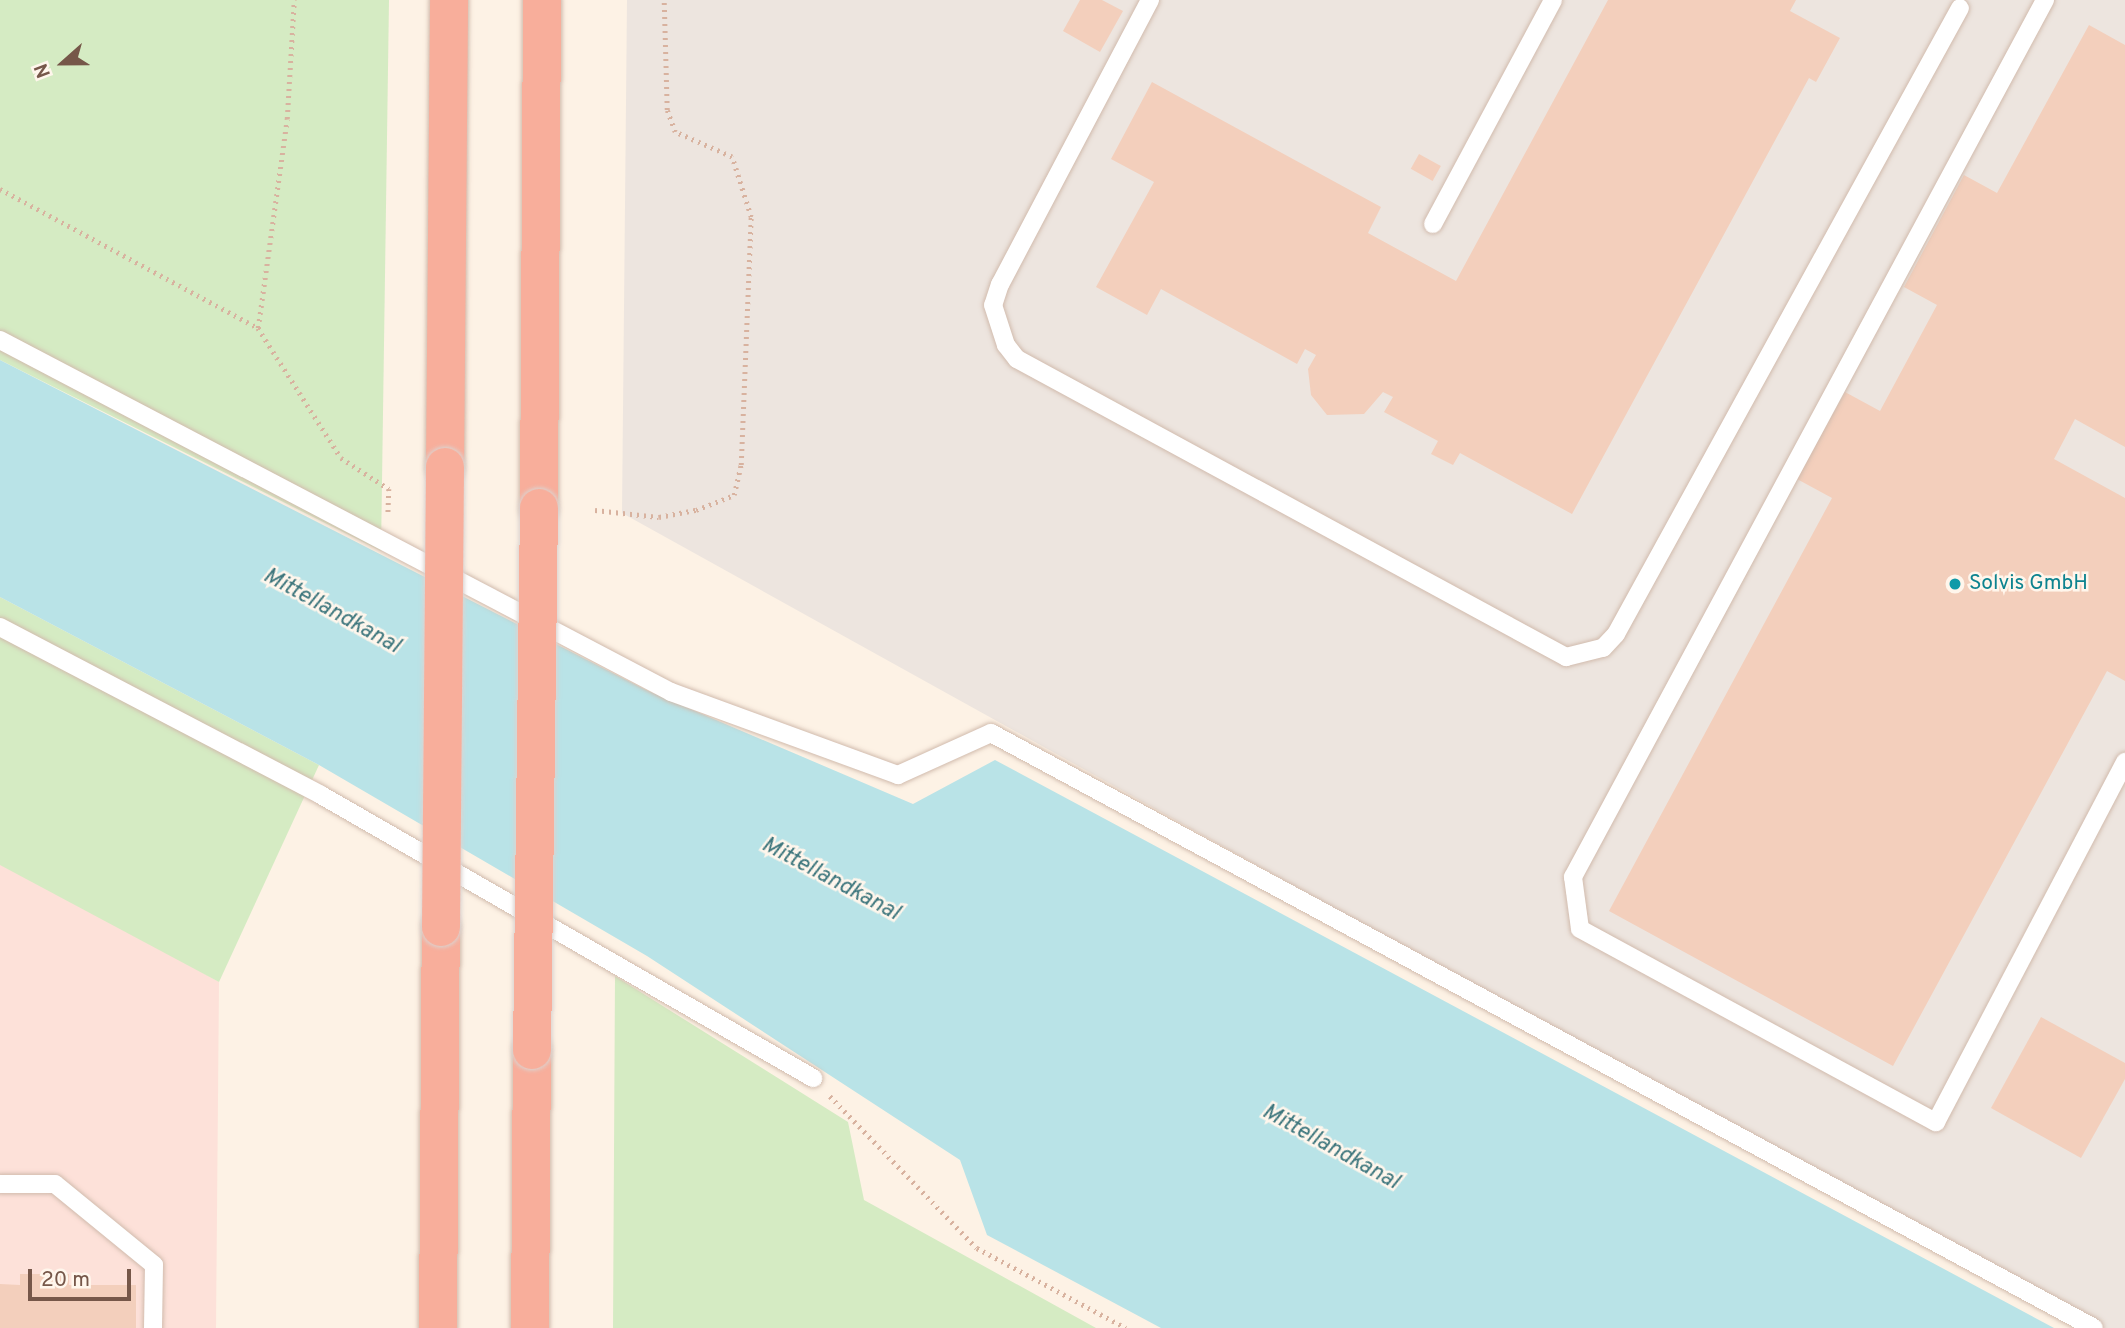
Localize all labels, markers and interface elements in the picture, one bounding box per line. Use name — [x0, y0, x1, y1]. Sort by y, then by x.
north arrow — [28, 28, 98, 98]
text: N — [30, 60, 57, 81]
water label: Mittellandkanal — [258, 563, 404, 661]
place label: Solvis GmbH — [1969, 571, 2088, 597]
marker: Solvis GmbH — [1947, 576, 1963, 592]
water label: Mittellandkanal — [756, 832, 904, 928]
water label: Mittellandkanal — [1257, 1099, 1403, 1197]
scale bar — [32, 1254, 135, 1298]
text: 20 m — [41, 1267, 90, 1294]

